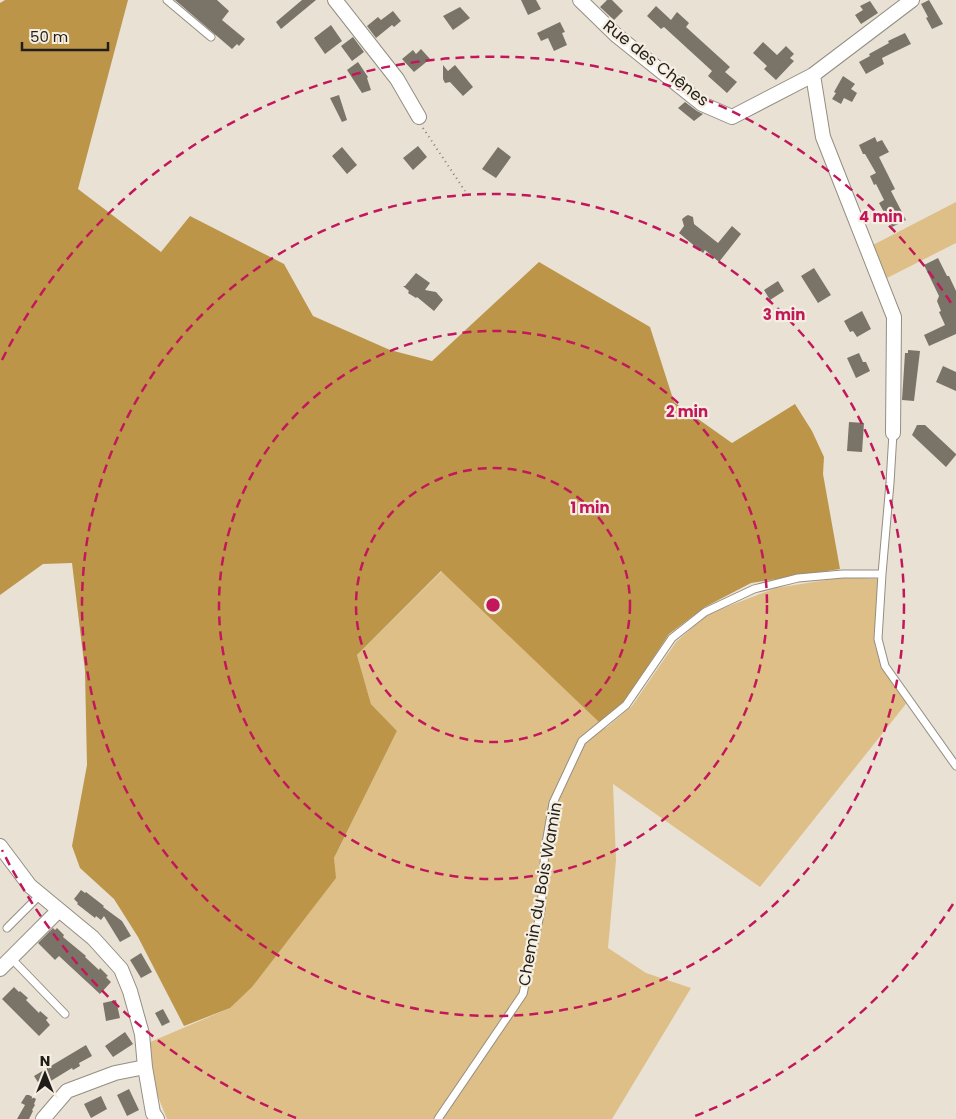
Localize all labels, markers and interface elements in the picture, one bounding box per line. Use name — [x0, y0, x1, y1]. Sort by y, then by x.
street label: Rue des Chênes — [598, 14, 714, 112]
scale bar — [22, 20, 109, 52]
text: 50 m — [30, 26, 68, 47]
text: 4 min — [859, 206, 903, 227]
text: 3 min — [763, 304, 805, 325]
text: 2 min — [666, 401, 708, 422]
text: 1 min — [570, 497, 610, 518]
centre of rings — [484, 596, 502, 614]
street label: Chemin du Bois Wamin — [512, 800, 568, 988]
north arrow — [20, 1049, 70, 1099]
text: N — [40, 1051, 50, 1071]

